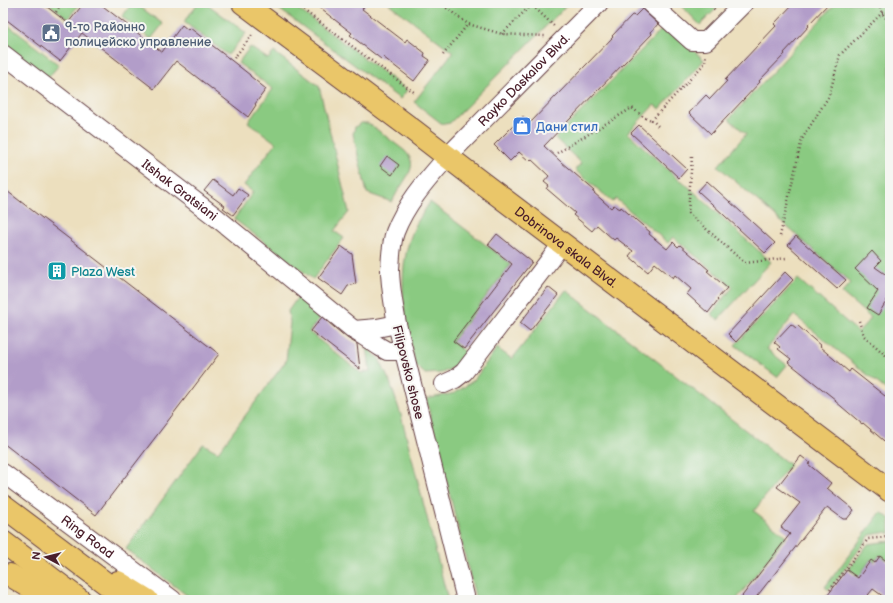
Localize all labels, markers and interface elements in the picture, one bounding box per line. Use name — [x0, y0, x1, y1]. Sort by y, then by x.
place label: 9-то Районно полицейско управление — [65, 19, 211, 50]
public building icon: 9-то Районно полицейско управление — [40, 22, 62, 44]
street label: Rayko Daskalov Blvd. — [475, 30, 574, 130]
shop icon: Дани стил — [511, 115, 533, 137]
place label: Дани стил — [536, 119, 598, 135]
street label: Itshak Gratsiani — [138, 156, 221, 225]
street label: Dobrinova skala Blvd. — [511, 204, 621, 292]
building icon: Plaza West — [46, 260, 68, 282]
place label: Plaza West — [71, 264, 135, 280]
street label: Filipovsko shose — [389, 324, 428, 421]
street label: Ring Road — [58, 512, 117, 562]
north arrow — [26, 537, 66, 577]
text: N — [30, 551, 44, 561]

